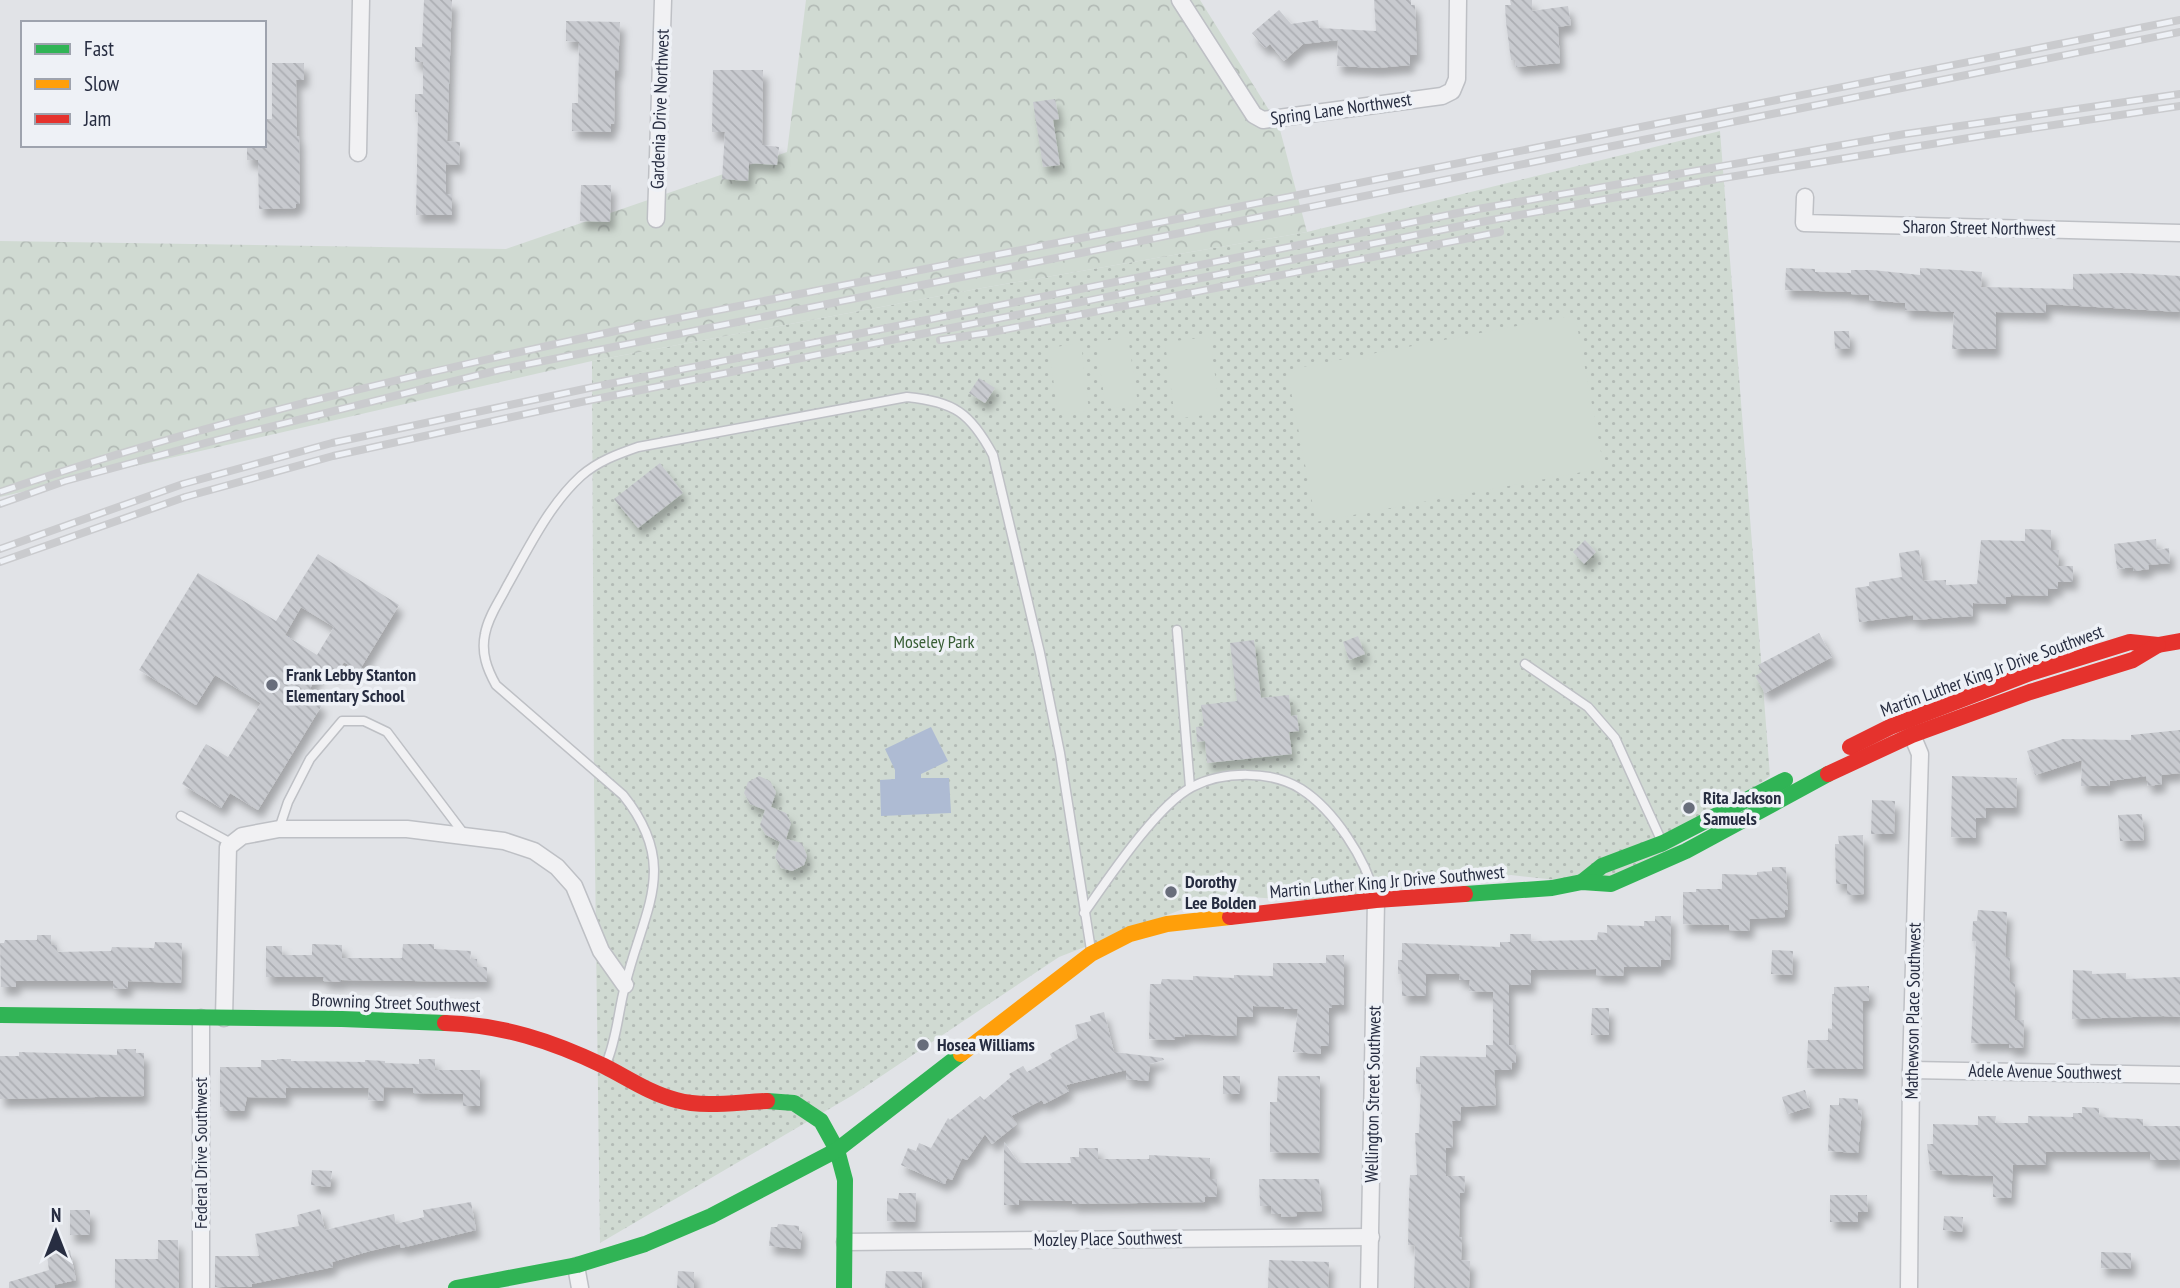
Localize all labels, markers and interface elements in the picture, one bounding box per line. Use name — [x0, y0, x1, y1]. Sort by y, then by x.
legend — [21, 21, 266, 147]
street label: Gardenia Drive Northwest — [645, 28, 674, 189]
text: Fast — [84, 35, 114, 62]
text: Slow — [84, 70, 120, 97]
street label: Spring Lane Northwest — [1269, 87, 1413, 130]
text: Jam — [83, 105, 111, 132]
street label: Sharon Street Northwest — [1902, 215, 2056, 240]
street label: Martin Luther King Jr Drive Southwest — [1877, 619, 2107, 722]
park label: Moseley Park — [894, 630, 974, 653]
place label: Frank Lebby Stanton Elementary School — [286, 663, 416, 707]
marker: Frank Lebby Stanton Elementary School — [264, 677, 280, 693]
place label: Rita Jackson Samuels — [1703, 786, 1781, 830]
marker: Rita Jackson Samuels — [1681, 800, 1697, 816]
street label: Martin Luther King Jr Drive Southwest — [1269, 860, 1505, 903]
place label: Dorothy Lee Bolden — [1185, 870, 1256, 914]
marker: Dorothy Lee Bolden — [1163, 884, 1179, 900]
street label: Mathewson Place Southwest — [1899, 922, 1926, 1100]
street label: Browning Street Southwest — [311, 988, 481, 1017]
street label: Wellington Street Southwest — [1359, 1005, 1386, 1183]
place label: Hosea Williams — [937, 1033, 1035, 1056]
marker: Hosea Williams — [915, 1037, 931, 1053]
street label: Adele Avenue Southwest — [1968, 1059, 2122, 1084]
street label: Federal Drive Southwest — [189, 1077, 212, 1229]
north arrow — [21, 1197, 91, 1267]
text: N — [51, 1203, 61, 1227]
street label: Mozley Place Southwest — [1033, 1226, 1183, 1251]

